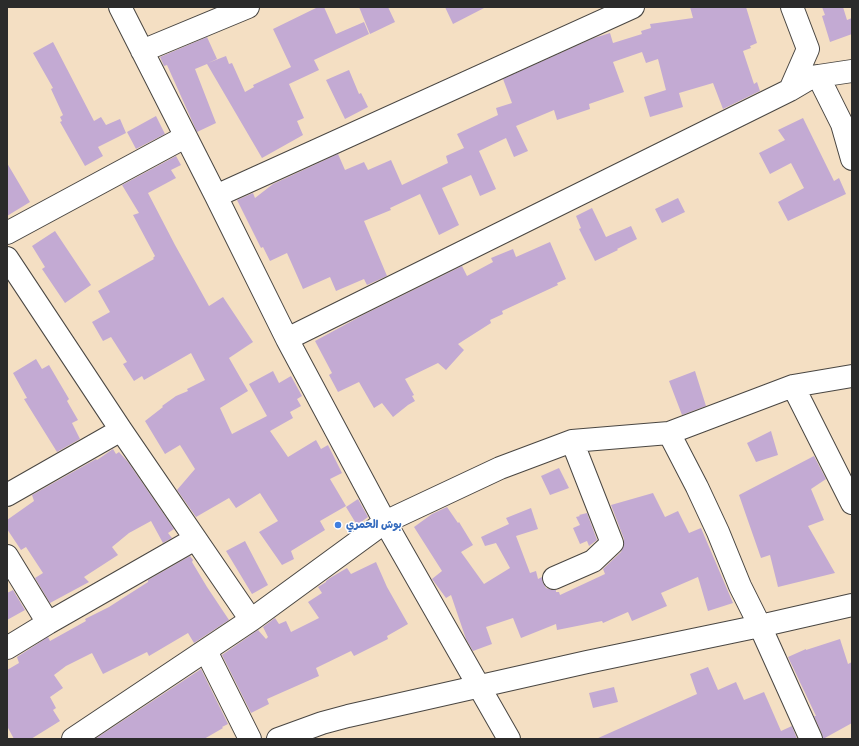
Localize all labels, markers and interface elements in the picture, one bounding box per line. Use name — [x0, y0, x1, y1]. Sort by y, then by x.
place label: بوش الحمري — [346, 518, 402, 532]
marker: بوش الحمري — [333, 520, 343, 530]

